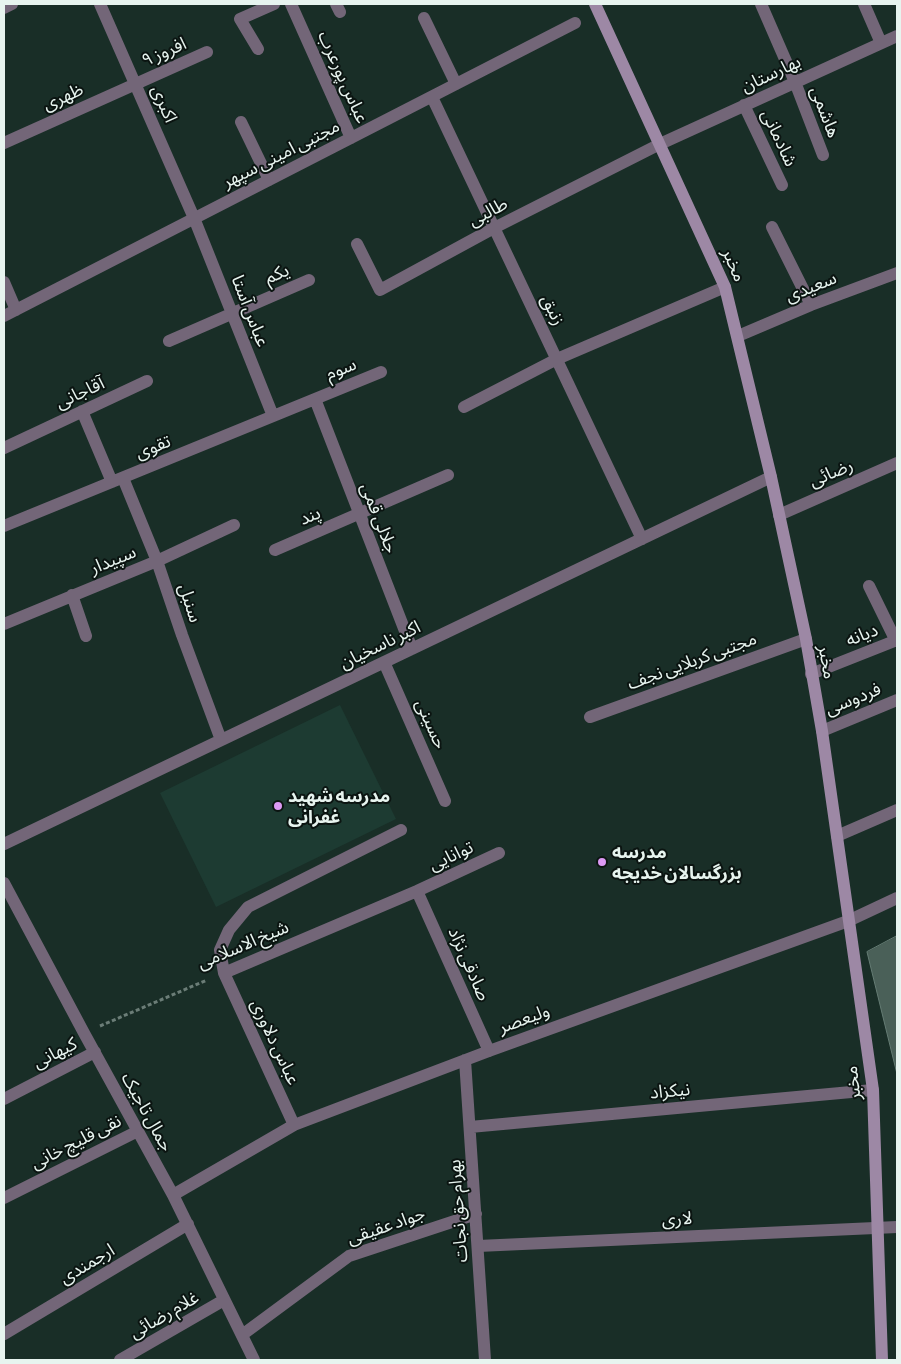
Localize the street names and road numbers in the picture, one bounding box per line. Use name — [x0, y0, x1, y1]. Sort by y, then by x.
street label: عباس پورعرب — [313, 27, 373, 127]
street label: افروز ۹ — [138, 33, 190, 71]
street label: بهارستان — [738, 51, 804, 97]
street label: ظهری — [39, 79, 87, 115]
street label: اکبری — [147, 82, 181, 126]
street label: هاشمی — [805, 83, 845, 141]
street label: شادمانی — [756, 106, 802, 170]
street label: مجتبی امینی سپهر — [219, 115, 343, 193]
street label: طالبی — [465, 193, 511, 231]
street label: مخبر — [717, 245, 751, 285]
street label: یکم — [261, 259, 293, 289]
street label: سعیدی — [782, 267, 840, 307]
street label: عباس آستا — [226, 272, 274, 350]
street label: زنبق — [537, 291, 569, 329]
street label: سوم — [322, 353, 360, 385]
street label: آقاجانی — [52, 372, 108, 414]
street label: تقوی — [132, 430, 174, 464]
street label: رضائی — [806, 454, 856, 492]
street label: جلالی قمی — [356, 480, 402, 556]
street label: پند — [296, 502, 324, 530]
street label: سپیدار — [87, 541, 139, 579]
street label: سنبل — [174, 581, 206, 625]
street label: اکبر ناسخیان — [336, 616, 424, 674]
street label: دیانه — [843, 619, 881, 651]
street label: مجتبی کربلایی نجف — [624, 628, 760, 694]
street label: مخبر — [813, 643, 841, 681]
street label: فردوسی — [822, 678, 884, 720]
street label: حسینی — [411, 696, 451, 752]
street label: توانایی — [425, 836, 477, 876]
street label: شیخ الاسلامی — [194, 916, 292, 974]
street label: صادقی نژاد — [443, 924, 495, 1004]
street label: عباس دلاوری — [246, 996, 304, 1088]
street label: ولیعصر — [495, 1000, 553, 1038]
street label: کیهانی — [29, 1033, 81, 1073]
street label: مخبر — [840, 1065, 866, 1101]
street label: جمال تاجیک — [117, 1069, 177, 1155]
street label: نیکزاد — [649, 1078, 691, 1104]
street label: نقی قلیچ خانی — [27, 1110, 125, 1174]
street label: بهرام حق نجات — [444, 1159, 472, 1263]
street label: جواد عقیقی — [344, 1203, 428, 1249]
street label: لاری — [661, 1207, 693, 1231]
street label: ارجمندی — [55, 1239, 119, 1289]
street label: غلام رضائی — [125, 1286, 203, 1344]

